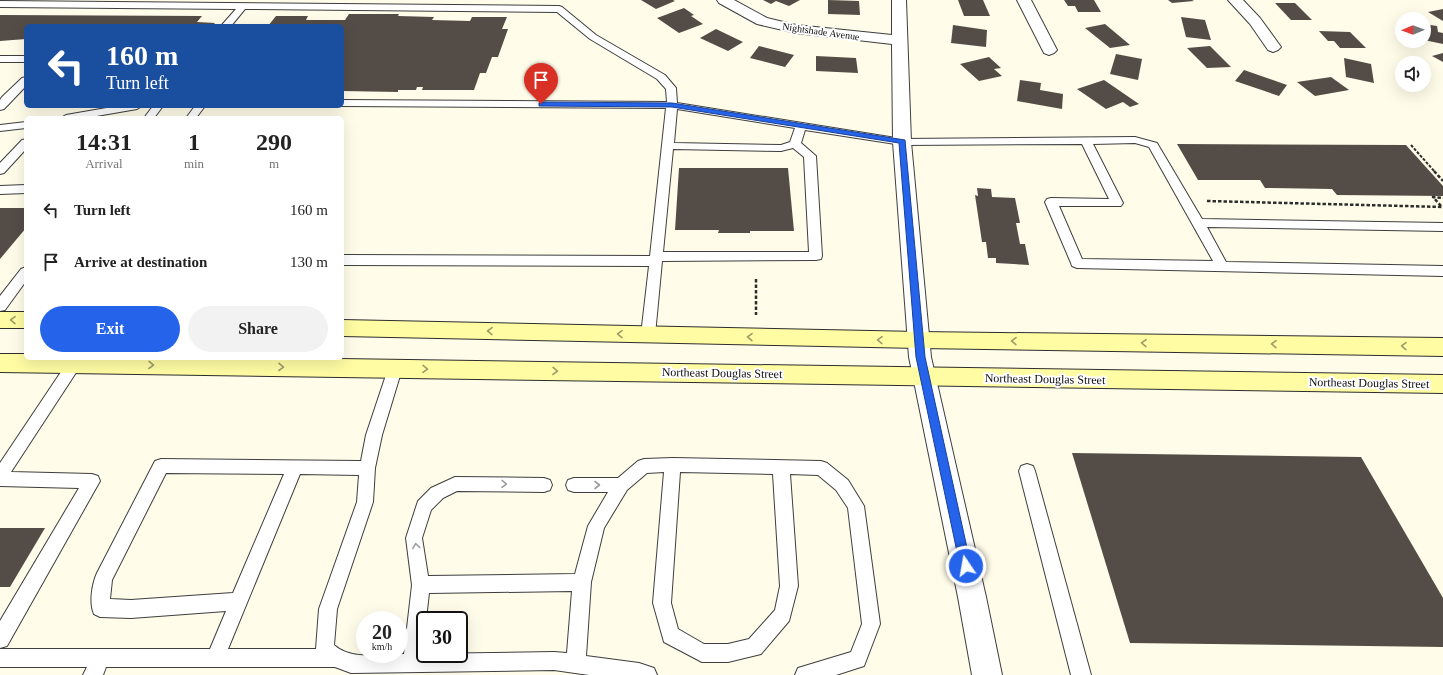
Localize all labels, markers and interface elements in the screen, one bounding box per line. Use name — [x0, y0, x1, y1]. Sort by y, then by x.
north arrow — [1395, 12, 1431, 48]
map controls — [1395, 12, 1431, 92]
street label: Nightshade Avenue — [782, 21, 861, 42]
icon: left — [40, 40, 92, 92]
text: 160 m — [106, 40, 178, 71]
button: sound — [1395, 56, 1431, 92]
pin — [524, 63, 558, 104]
icon: arrive — [530, 69, 552, 91]
text: Turn left — [106, 73, 169, 93]
text: 14:31 — [76, 129, 132, 155]
text: 1 — [188, 129, 200, 155]
text: 290 — [256, 129, 292, 155]
text: Arrival — [85, 156, 123, 171]
text: min — [184, 156, 204, 171]
text: m — [269, 156, 279, 171]
icon: left — [40, 199, 62, 221]
text: Turn left — [74, 202, 131, 218]
text: 160 m — [290, 202, 328, 218]
icon: arrive — [40, 251, 62, 273]
text: Arrive at destination — [74, 254, 207, 270]
text: 130 m — [290, 254, 328, 270]
button: Exit — [40, 306, 180, 352]
button: Share — [188, 306, 328, 352]
one-way arrow — [10, 316, 16, 324]
one-way arrow — [487, 327, 493, 335]
one-way arrow — [617, 330, 623, 338]
one-way arrow — [747, 333, 753, 341]
one-way arrow — [877, 335, 883, 344]
one-way arrow — [1011, 337, 1017, 345]
one-way arrow — [1141, 338, 1147, 347]
one-way arrow — [1271, 340, 1277, 349]
one-way arrow — [1401, 342, 1407, 350]
one-way arrow — [148, 361, 154, 369]
one-way arrow — [278, 363, 284, 371]
one-way arrow — [422, 365, 428, 373]
street label: Northeast Douglas Street — [662, 365, 783, 381]
one-way arrow — [552, 367, 558, 375]
street label: Northeast Douglas Street — [985, 371, 1106, 387]
street label: Northeast Douglas Street — [1309, 375, 1430, 391]
one-way arrow — [501, 480, 507, 488]
one-way arrow — [594, 481, 600, 489]
one-way arrow — [411, 543, 420, 549]
position arrow — [945, 545, 987, 587]
speed limit sign: 30 — [416, 611, 468, 663]
text: 20 — [372, 621, 392, 643]
text: km/h — [372, 641, 392, 652]

